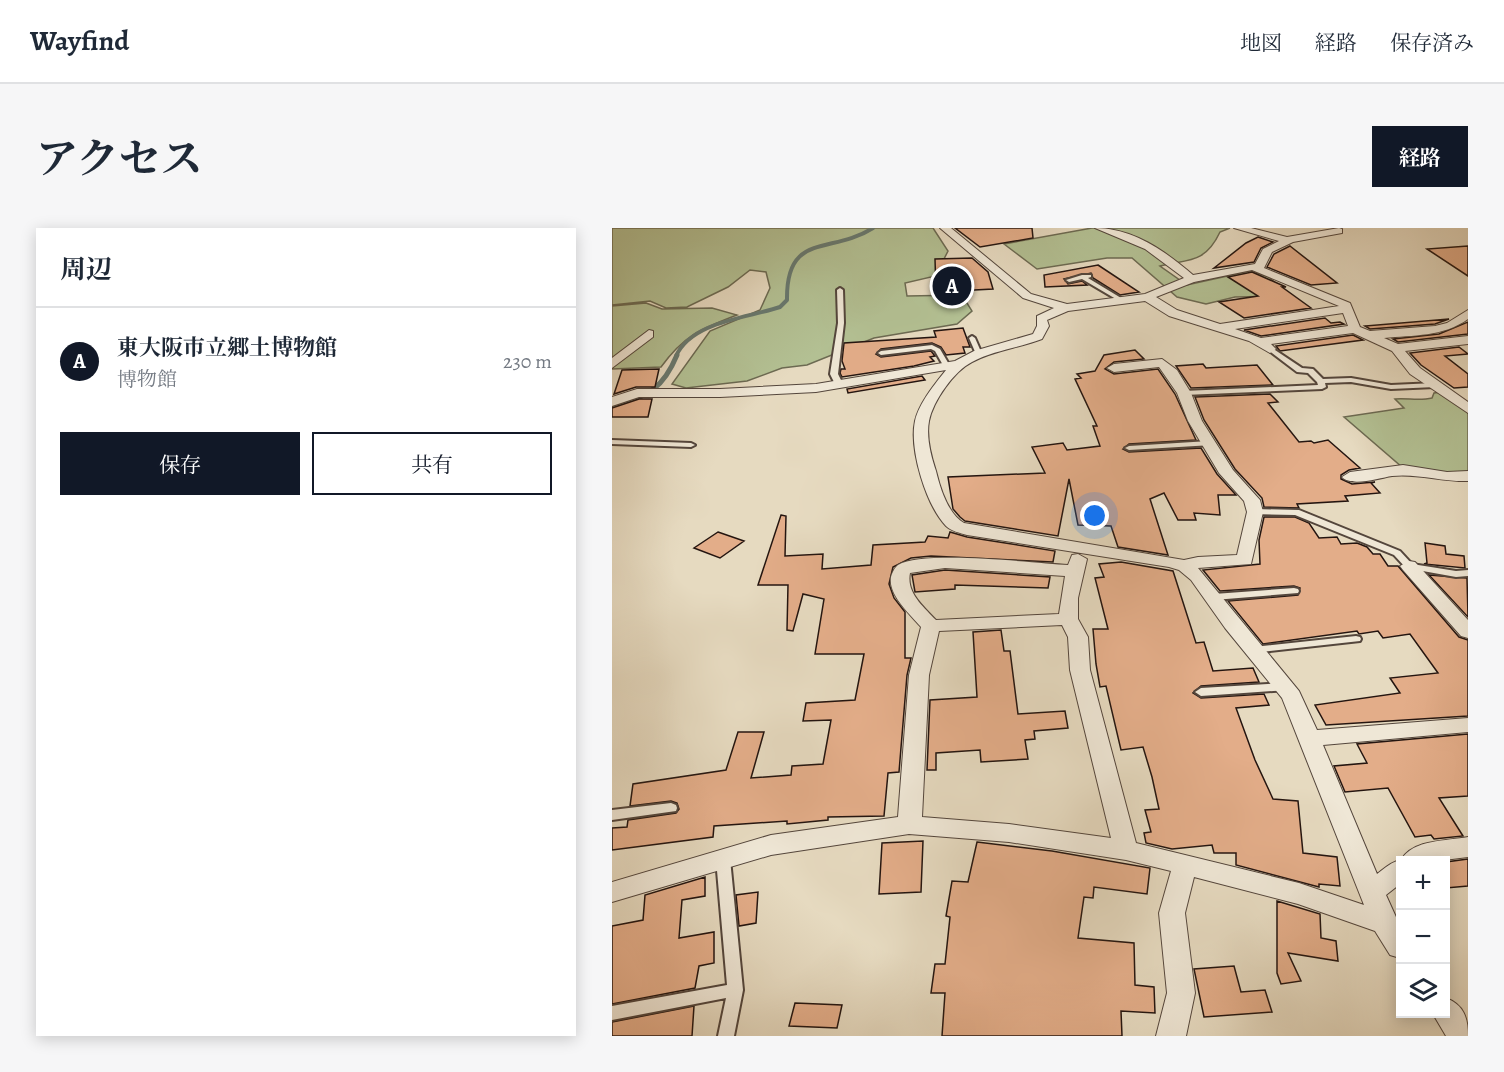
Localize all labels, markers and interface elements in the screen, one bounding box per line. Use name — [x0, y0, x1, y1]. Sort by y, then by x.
text: Wayfind — [30, 22, 129, 60]
text: 地図 — [1240, 29, 1282, 57]
text: 経路 — [1315, 29, 1357, 57]
text: 保存済み — [1390, 29, 1474, 57]
button: 経路 — [1372, 126, 1468, 187]
text: アクセス — [36, 130, 203, 187]
text: 周辺 — [60, 252, 112, 287]
pin: A — [932, 264, 972, 308]
text: 東大阪市立郷土博物館 — [117, 333, 337, 363]
text: A — [73, 348, 86, 375]
text: 230 m — [503, 348, 552, 375]
text: 博物館 — [117, 366, 177, 393]
button: 保存 — [60, 432, 300, 495]
button: 共有 — [312, 432, 552, 495]
your location — [1080, 501, 1109, 530]
map controls — [1396, 856, 1450, 1018]
button: + — [1396, 856, 1450, 910]
button: − — [1396, 910, 1450, 964]
button: layers — [1396, 964, 1450, 1018]

